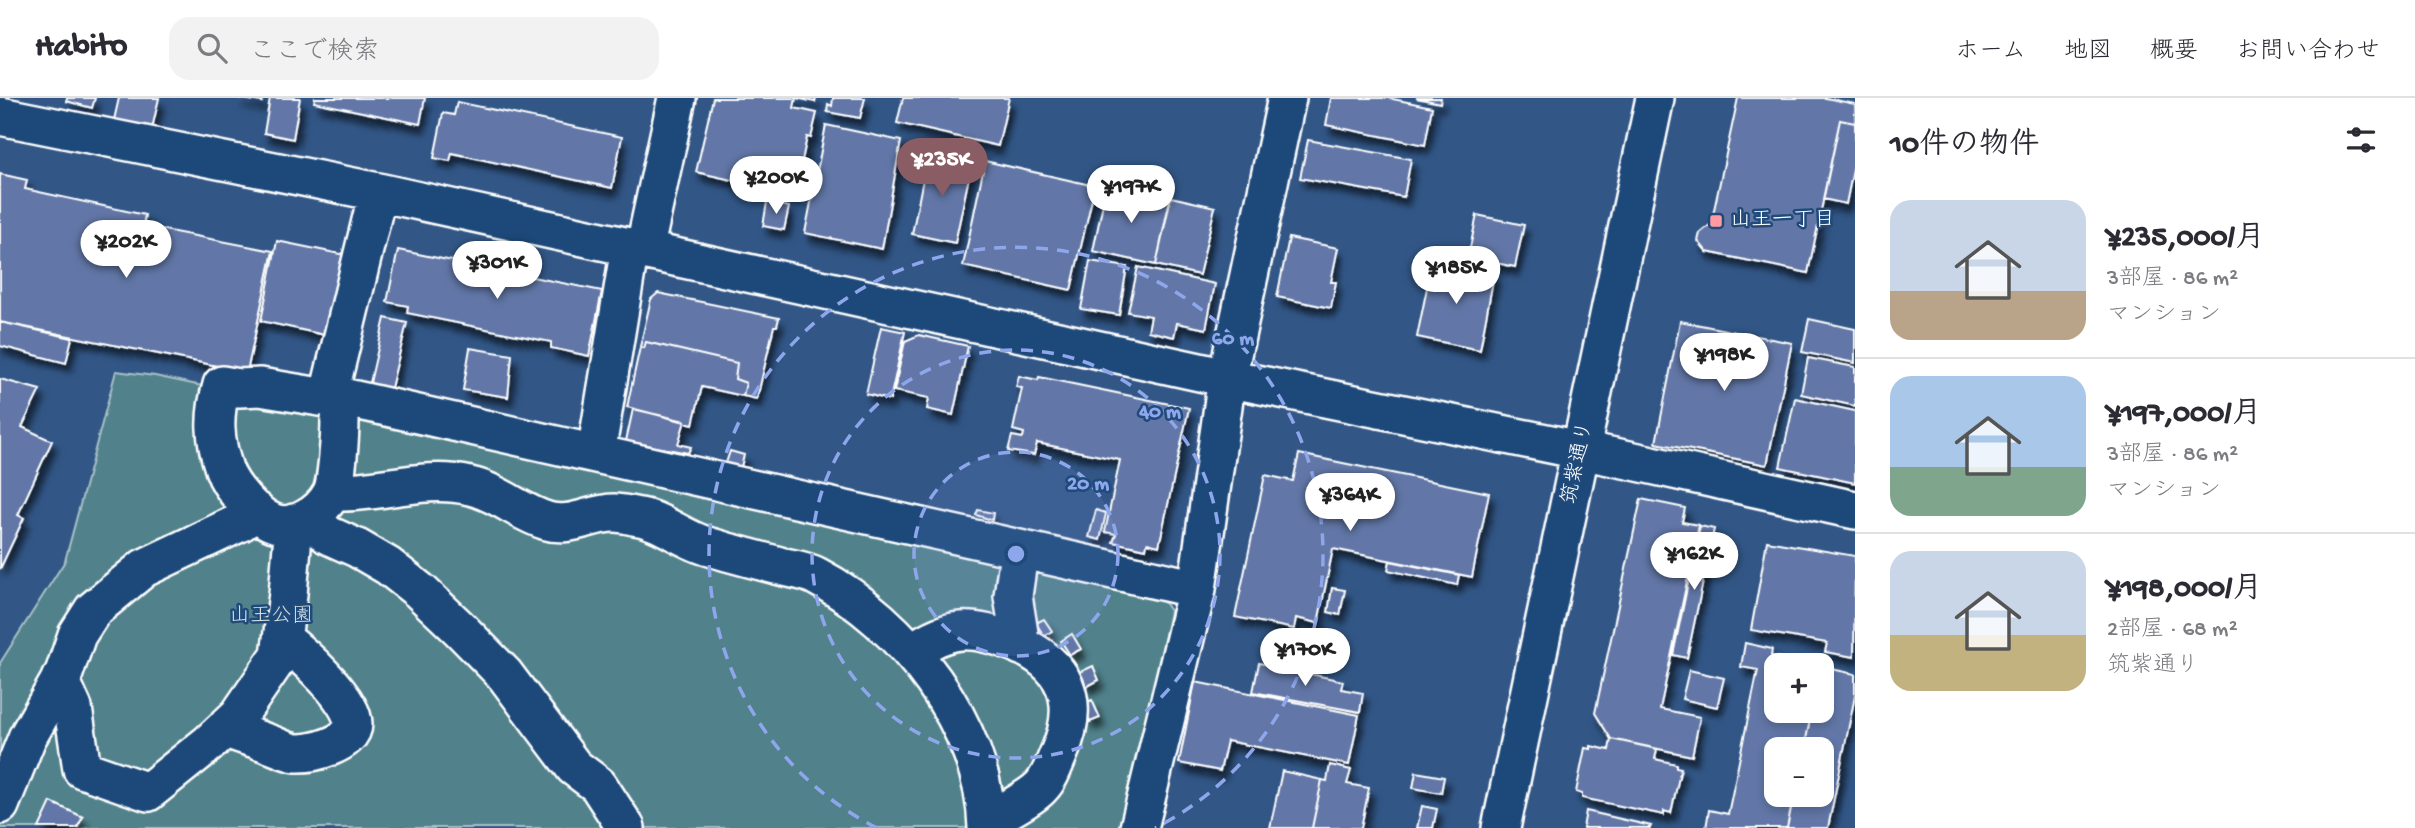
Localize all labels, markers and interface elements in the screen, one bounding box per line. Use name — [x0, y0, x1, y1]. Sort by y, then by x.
search box — [169, 17, 659, 80]
text: Habito — [35, 29, 127, 67]
icon: search — [193, 29, 231, 67]
text: ここで検索 — [249, 38, 379, 69]
text: ホーム — [1955, 38, 2026, 67]
text: 地図 — [2064, 38, 2112, 67]
text: 概要 — [2150, 38, 2198, 67]
text: お問い合わせ — [2236, 38, 2380, 67]
icon: filters — [2342, 121, 2380, 159]
text: 10件の物件 — [1890, 129, 2039, 164]
pin: ¥235K — [893, 139, 991, 198]
text: ¥235K — [913, 147, 971, 174]
pin: ¥200K — [727, 156, 825, 216]
text: ¥200K — [746, 165, 806, 192]
pin: ¥197K — [1082, 166, 1180, 225]
text: ¥197K — [1103, 174, 1159, 201]
place label: 山王一丁目 — [1730, 209, 1835, 234]
marker: 山王一丁目 — [1708, 213, 1724, 229]
pin: ¥202K — [77, 220, 175, 280]
text: ¥235,000/月 — [2107, 222, 2265, 257]
icon: home — [1946, 228, 2030, 312]
text: ¥202K — [97, 229, 155, 256]
pin: ¥301K — [448, 242, 546, 301]
pin: ¥185K — [1407, 246, 1505, 306]
text: ¥301K — [468, 250, 526, 277]
text: ¥185K — [1427, 255, 1485, 282]
text: 3部屋 · 86 m² — [2107, 266, 2238, 293]
text: マンション — [2107, 302, 2221, 329]
text: 60 m — [1212, 328, 1254, 353]
pin: ¥198K — [1675, 334, 1773, 393]
text: ¥198K — [1696, 342, 1752, 369]
text: ¥197,000/月 — [2107, 398, 2261, 433]
text: 40 m — [1138, 401, 1181, 426]
icon: home — [1946, 404, 2030, 488]
street label: 筑紫通り — [1557, 419, 1600, 507]
text: 3部屋 · 86 m² — [2107, 442, 2238, 469]
text: 20 m — [1067, 473, 1109, 498]
pin: ¥364K — [1301, 474, 1399, 533]
text: マンション — [2107, 478, 2221, 505]
text: ¥364K — [1321, 482, 1379, 509]
pin: ¥162K — [1645, 532, 1743, 592]
text: ¥162K — [1666, 541, 1722, 568]
centre of rings — [1004, 542, 1028, 566]
text: ¥198,000/月 — [2107, 573, 2262, 608]
icon: home — [1946, 579, 2030, 663]
park label: 山王公園 — [229, 605, 313, 630]
text: 2部屋 · 68 m² — [2107, 617, 2238, 644]
pin: ¥170K — [1256, 628, 1354, 688]
text: ¥170K — [1276, 637, 1334, 664]
map controls — [1764, 653, 1834, 807]
button: + — [1764, 653, 1834, 723]
text: 筑紫通り — [2107, 653, 2199, 680]
button: − — [1764, 737, 1834, 807]

